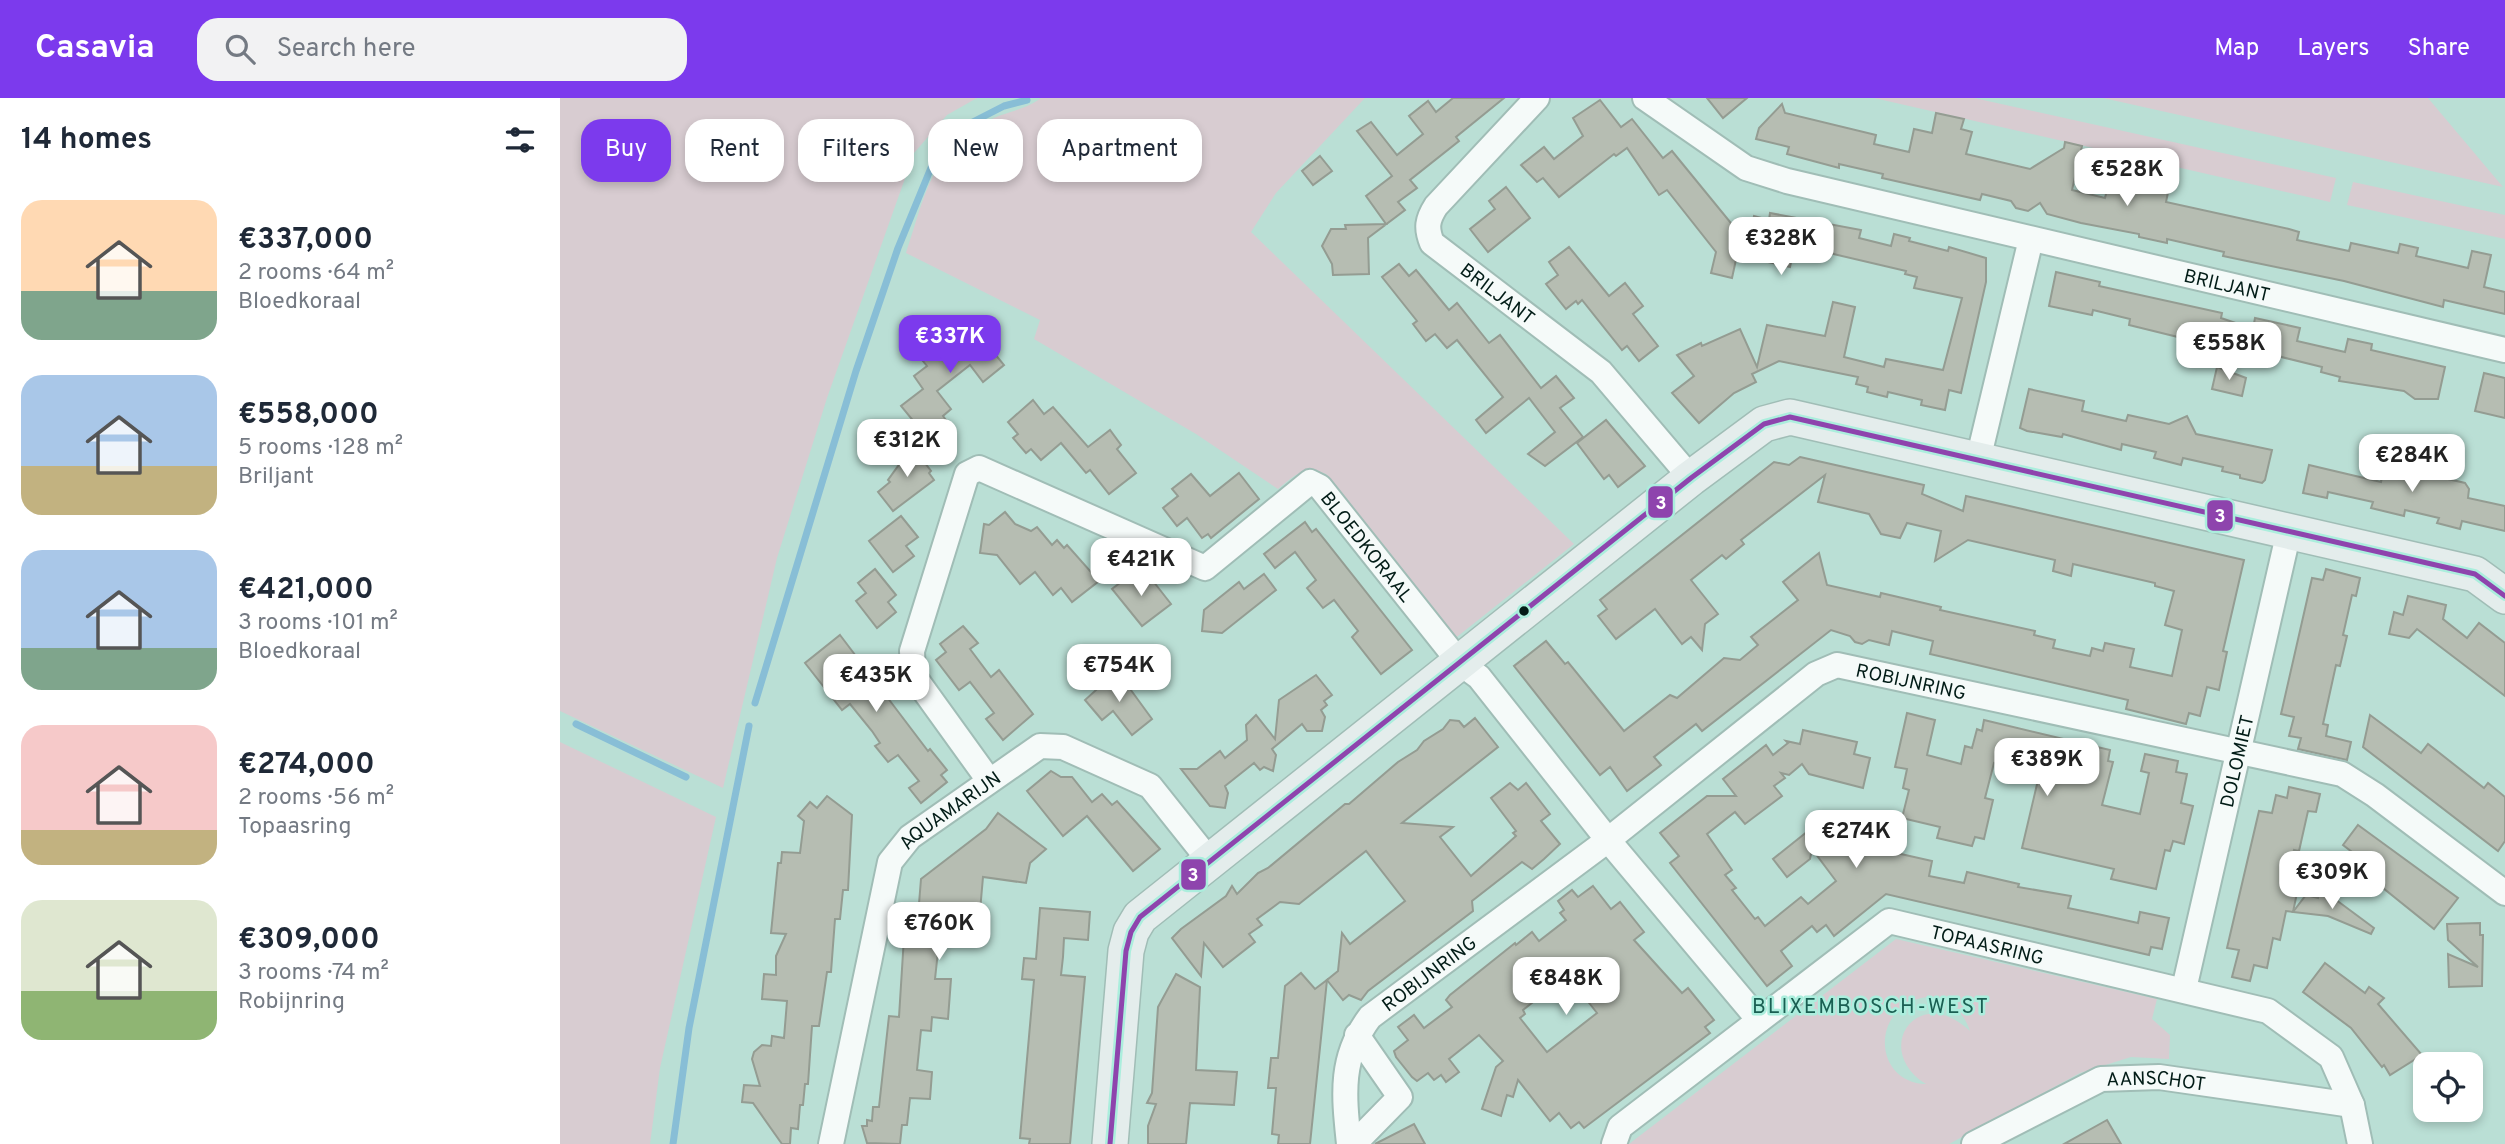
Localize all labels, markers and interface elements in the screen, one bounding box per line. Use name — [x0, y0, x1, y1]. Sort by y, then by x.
search box — [197, 18, 687, 81]
text: Casavia — [35, 28, 155, 70]
icon: search — [221, 30, 259, 68]
text: Search here — [277, 33, 416, 66]
text: Map — [2214, 34, 2259, 64]
text: Layers — [2297, 34, 2369, 64]
text: Share — [2407, 34, 2470, 64]
chip: Buy — [581, 119, 671, 182]
chip: Rent — [685, 119, 784, 182]
chip: Filters — [798, 119, 914, 182]
chip: New — [928, 119, 1023, 182]
chip: Apartment — [1037, 119, 1202, 182]
icon: filters — [501, 121, 539, 159]
text: 14 homes — [21, 122, 152, 159]
pin: €528K — [2078, 148, 2176, 208]
text: €528K — [2090, 156, 2164, 185]
pin: €328K — [1732, 218, 1830, 277]
text: €337,000 — [238, 222, 373, 259]
text: €328K — [1745, 225, 1817, 254]
icon: home — [77, 228, 161, 312]
text: 2 rooms · 64 m² — [238, 259, 394, 288]
street label: BRILJANT — [1455, 259, 1539, 331]
street label: BRILJANT — [2181, 265, 2272, 308]
text: Bloedkoraal — [238, 288, 361, 317]
pin: €337K — [901, 316, 999, 375]
pin: €558K — [2180, 322, 2278, 382]
text: €337K — [915, 323, 985, 352]
text: €558K — [2192, 330, 2266, 359]
text: €558,000 — [238, 397, 379, 434]
icon: home — [77, 403, 161, 487]
pin: €312K — [858, 420, 956, 479]
text: €312K — [873, 427, 941, 456]
text: 5 rooms · 128 m² — [238, 434, 403, 463]
pin: €284K — [2363, 434, 2461, 494]
text: €284K — [2375, 442, 2449, 471]
text: Briljant — [238, 463, 314, 492]
line badge: 3 — [1647, 485, 1674, 519]
street label: BLOEDKORAAL — [1314, 487, 1417, 608]
text: 3 — [1655, 492, 1667, 516]
line badge: 3 — [2206, 499, 2234, 532]
text: 3 — [2214, 505, 2226, 529]
pin: €421K — [1092, 538, 1190, 598]
text: €421K — [1107, 546, 1175, 575]
text: €421,000 — [238, 572, 374, 609]
icon: home — [77, 578, 161, 662]
unlabelled marker — [1517, 604, 1531, 618]
text: 3 rooms · 101 m² — [238, 609, 398, 638]
text: Bloedkoraal — [238, 638, 361, 667]
pin: €754K — [1070, 644, 1168, 704]
text: €754K — [1083, 652, 1155, 681]
pin: €435K — [827, 654, 925, 714]
street label: ROBIJNRING — [1853, 659, 1968, 707]
text: €435K — [839, 662, 913, 691]
street label: DOLOMIET — [2216, 713, 2260, 810]
pin: €389K — [1998, 738, 2096, 798]
text: €389K — [2010, 746, 2084, 775]
text: €274,000 — [238, 747, 375, 784]
icon: home — [77, 753, 161, 837]
street label: AQUAMARIJN — [895, 767, 1006, 855]
text: 2 rooms · 56 m² — [238, 784, 394, 813]
pin: €274K — [1807, 810, 1905, 870]
text: Topaasring — [238, 813, 351, 842]
text: €274K — [1821, 818, 1891, 847]
pin: €309K — [2283, 852, 2381, 911]
line badge: 3 — [1180, 858, 1207, 891]
text: €309K — [2295, 859, 2369, 888]
text: 3 — [1187, 864, 1199, 888]
pin: €760K — [890, 902, 988, 962]
text: €760K — [903, 910, 975, 939]
street label: TOPAASRING — [1928, 921, 2046, 971]
text: €309,000 — [238, 922, 380, 959]
icon: home — [77, 928, 161, 1012]
street label: ROBIJNRING — [1378, 932, 1482, 1018]
pin: €848K — [1517, 958, 1615, 1017]
text: 3 rooms · 74 m² — [238, 959, 389, 988]
text: €848K — [1529, 965, 1603, 994]
text: Robijnring — [238, 988, 345, 1017]
district label: BLIXEMBOSCH-WEST — [1752, 994, 1990, 1021]
map controls — [2413, 1052, 2483, 1122]
button: locate — [2413, 1052, 2483, 1122]
street label: AANSCHOT — [2106, 1067, 2207, 1098]

